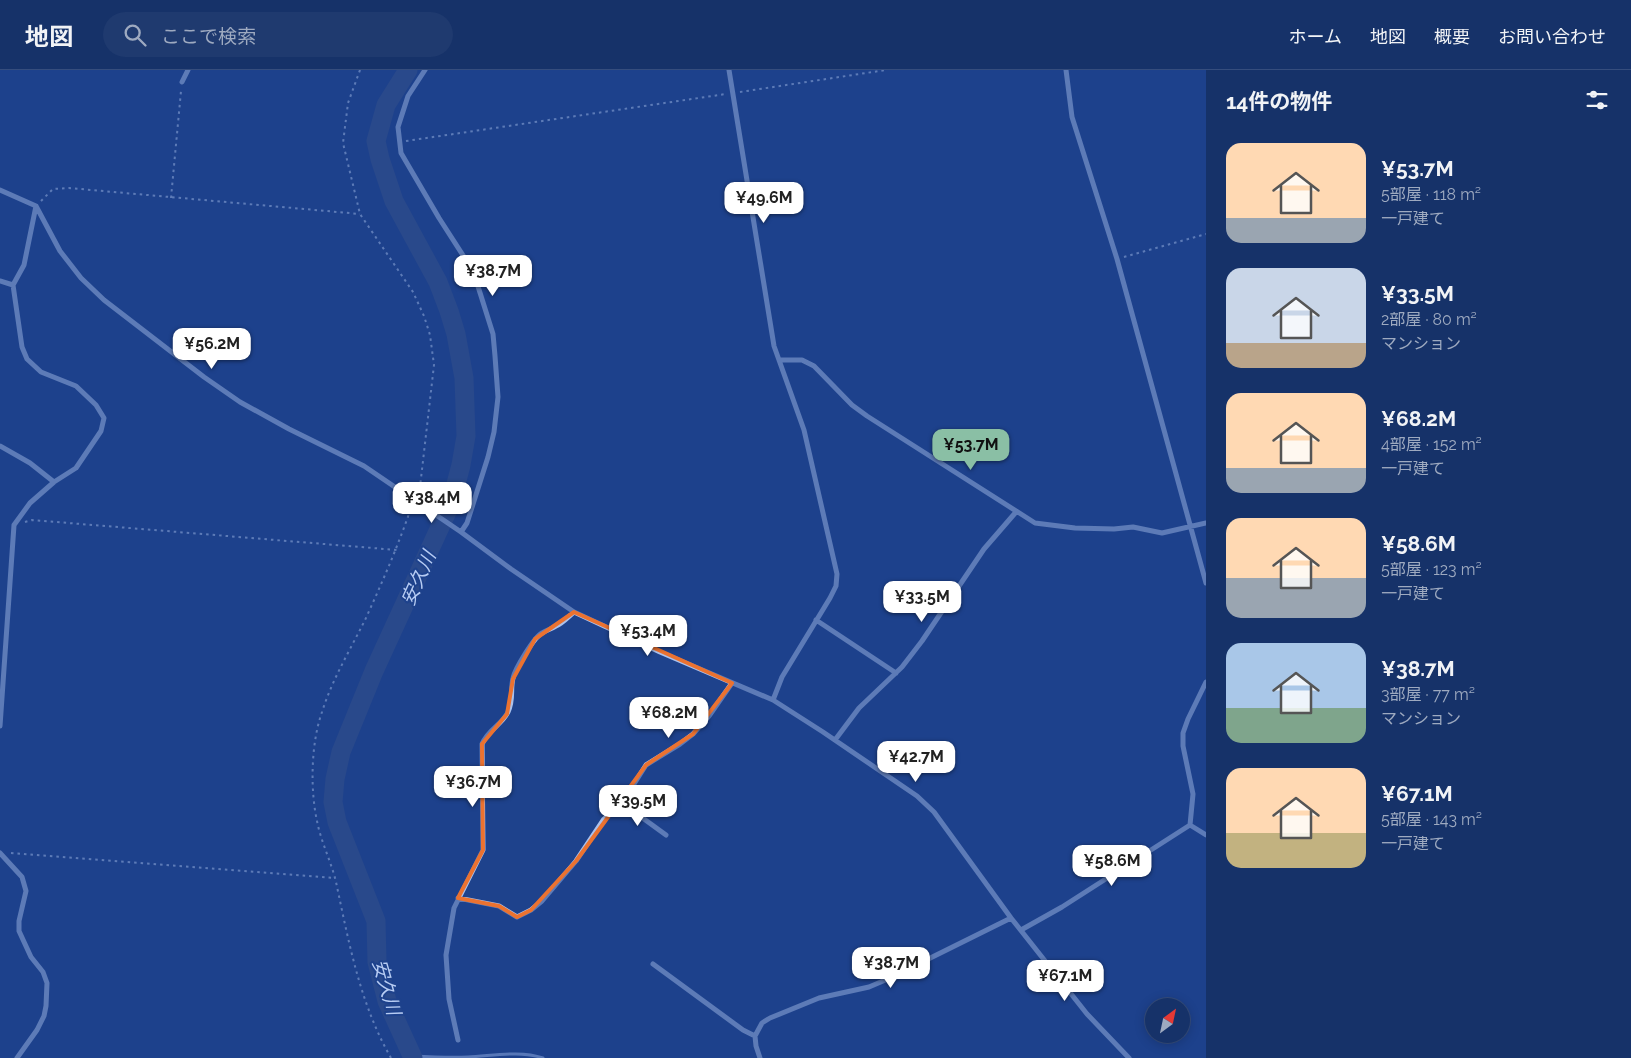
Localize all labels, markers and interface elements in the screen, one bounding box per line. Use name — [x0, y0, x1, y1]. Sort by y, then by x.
search box — [103, 12, 453, 57]
icon: search — [121, 21, 149, 49]
text: 地図 — [25, 22, 73, 51]
text: ここで検索 — [161, 25, 256, 47]
text: ホーム — [1289, 26, 1342, 47]
text: 地図 — [1370, 26, 1406, 47]
text: 概要 — [1434, 26, 1470, 47]
text: お問い合わせ — [1498, 26, 1606, 47]
icon: filters — [1583, 86, 1611, 114]
text: 14件の物件 — [1226, 89, 1332, 114]
text: ¥53.7M — [1381, 156, 1454, 181]
icon: home — [1266, 163, 1326, 223]
pin: ¥49.6M — [723, 182, 805, 224]
text: 5部屋 · 118 m² — [1381, 185, 1481, 204]
text: ¥49.6M — [735, 188, 793, 207]
text: 一戸建て — [1381, 209, 1445, 228]
pin: ¥38.7M — [452, 254, 534, 297]
text: ¥38.7M — [465, 261, 521, 280]
text: ¥33.5M — [1381, 281, 1454, 306]
icon: home — [1266, 288, 1326, 348]
text: 2部屋 · 80 m² — [1381, 310, 1477, 329]
pin: ¥56.2M — [171, 328, 253, 370]
text: ¥56.2M — [184, 334, 240, 353]
text: マンション — [1381, 334, 1461, 353]
text: ¥68.2M — [1381, 406, 1456, 431]
icon: home — [1266, 413, 1326, 473]
pin: ¥53.7M — [930, 428, 1012, 471]
text: ¥53.7M — [943, 435, 999, 454]
text: 4部屋 · 152 m² — [1381, 435, 1482, 454]
text: 一戸建て — [1381, 459, 1445, 478]
pin: ¥38.4M — [391, 482, 473, 524]
text: ¥38.4M — [404, 488, 460, 507]
text: ¥58.6M — [1381, 531, 1456, 556]
icon: home — [1266, 538, 1326, 598]
water label: 安久川 — [396, 546, 440, 609]
text: 5部屋 · 123 m² — [1381, 560, 1482, 579]
pin: ¥33.5M — [881, 580, 963, 623]
text: 一戸建て — [1381, 584, 1445, 603]
text: ¥33.5M — [894, 587, 950, 606]
pin: ¥53.4M — [607, 614, 689, 657]
text: ¥53.4M — [620, 621, 676, 640]
text: ¥38.7M — [1381, 656, 1455, 681]
icon: home — [1266, 663, 1326, 723]
text: 3部屋 · 77 m² — [1381, 685, 1475, 704]
pin: ¥68.2M — [628, 696, 710, 739]
text: ¥68.2M — [640, 703, 698, 722]
text: マンション — [1381, 709, 1461, 728]
pin: ¥42.7M — [875, 740, 957, 783]
text: ¥42.7M — [888, 747, 944, 766]
pin: ¥36.7M — [432, 766, 514, 808]
text: ¥36.7M — [445, 772, 501, 791]
text: ¥67.1M — [1381, 781, 1453, 806]
pin: ¥39.5M — [597, 784, 679, 827]
icon: home — [1266, 788, 1326, 848]
text: ¥39.5M — [610, 791, 666, 810]
text: 5部屋 · 143 m² — [1381, 810, 1482, 829]
text: 一戸建て — [1381, 834, 1445, 853]
pin: ¥58.6M — [1071, 844, 1153, 887]
text: ¥58.6M — [1083, 851, 1141, 870]
pin: ¥38.7M — [850, 946, 932, 989]
text: ¥38.7M — [863, 953, 919, 972]
water label: 安久川 — [369, 957, 406, 1019]
pin: ¥67.1M — [1024, 960, 1106, 1002]
text: ¥67.1M — [1038, 966, 1092, 985]
north arrow — [1145, 998, 1190, 1042]
map controls — [1145, 998, 1190, 1043]

